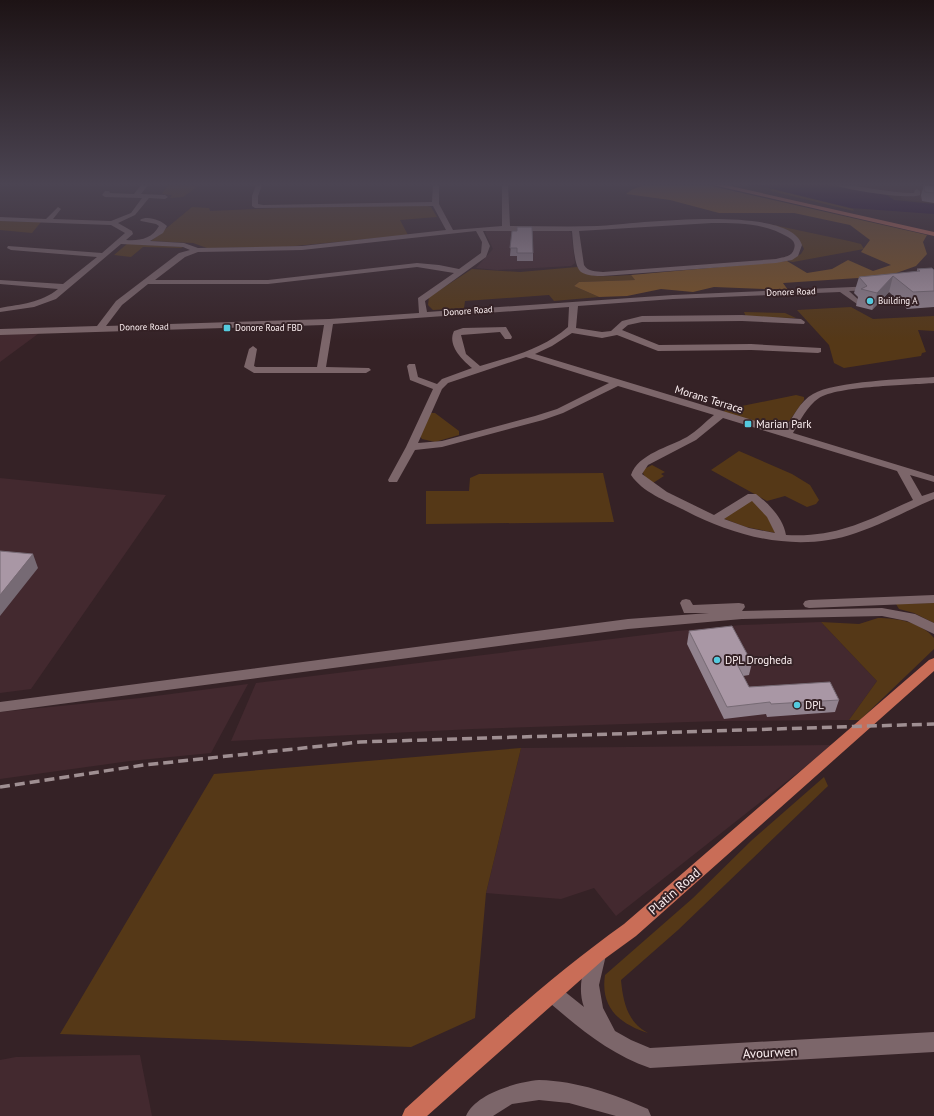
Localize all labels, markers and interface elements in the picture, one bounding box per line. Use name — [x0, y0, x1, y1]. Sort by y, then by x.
street label: Donore Road — [766, 285, 816, 298]
place label: Building A — [878, 295, 918, 306]
marker: Building A — [865, 296, 875, 306]
street label: Donore Road — [443, 303, 493, 318]
street label: Donore Road — [119, 321, 169, 332]
place label: Donore Road FBD — [235, 322, 303, 333]
marker: Donore Road FBD — [222, 323, 232, 333]
street label: Morans Terrace — [673, 382, 745, 416]
place label: Marian Park — [756, 417, 812, 431]
marker: Marian Park — [743, 419, 753, 429]
place label: DPL Drogheda — [725, 653, 792, 667]
marker: DPL Drogheda — [712, 655, 722, 665]
place label: DPL — [805, 698, 824, 712]
marker: DPL — [792, 700, 802, 710]
street label: Platin Road — [645, 864, 704, 919]
street label: Avourwen — [742, 1043, 798, 1062]

